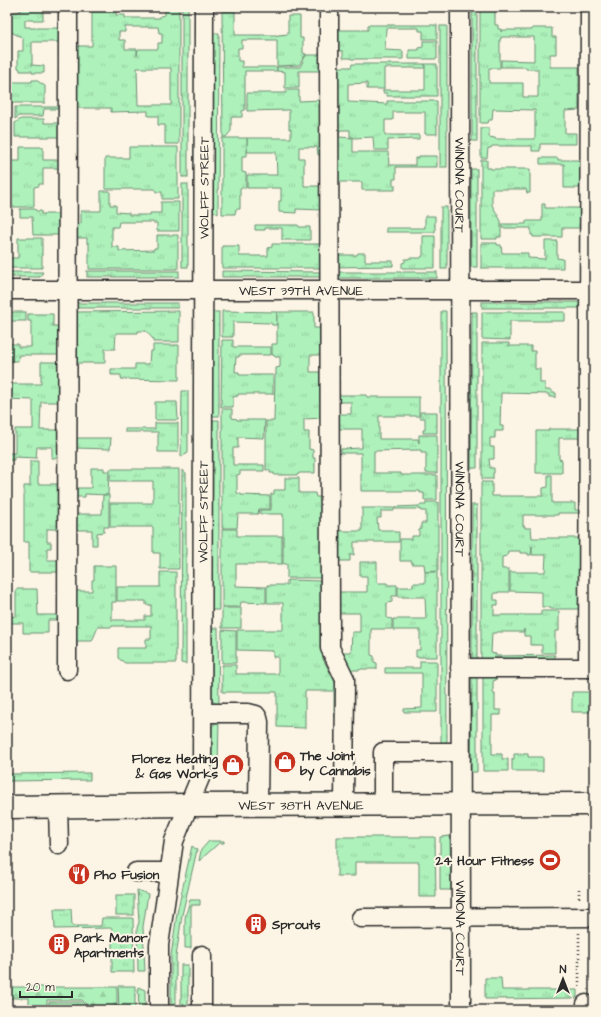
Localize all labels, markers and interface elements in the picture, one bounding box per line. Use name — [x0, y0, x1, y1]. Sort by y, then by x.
street label: WOLFF STREET — [195, 135, 214, 239]
street label: WINONA COURT — [450, 137, 468, 234]
street label: WEST 39TH AVENUE — [239, 282, 363, 300]
street label: WOLFF STREET — [195, 459, 213, 563]
street label: WINONA COURT — [450, 461, 469, 558]
place label: The Joint by Cannabis — [299, 747, 371, 781]
shop icon: The Joint by Cannabis — [272, 749, 298, 775]
place label: Florez Heating & Gas Works — [132, 750, 218, 783]
shop icon: Florez Heating & Gas Works — [220, 752, 246, 778]
street label: WEST 38TH AVENUE — [238, 797, 364, 815]
sports icon: 24 Hour Fitness — [537, 847, 563, 873]
place label: 24 Hour Fitness — [435, 852, 534, 870]
restaurant icon: Pho Fusion — [66, 861, 92, 887]
place label: Pho Fusion — [94, 866, 160, 884]
street label: WINONA COURT — [451, 880, 469, 977]
building icon: Sprouts — [243, 911, 269, 937]
place label: Sprouts — [271, 916, 321, 935]
place label: Park Manor Apartments — [74, 929, 148, 963]
building icon: Park Manor Apartments — [46, 931, 72, 957]
north arrow — [543, 959, 583, 999]
text: N — [560, 962, 567, 977]
scale bar — [20, 973, 72, 999]
text: 20 m — [26, 979, 55, 996]

